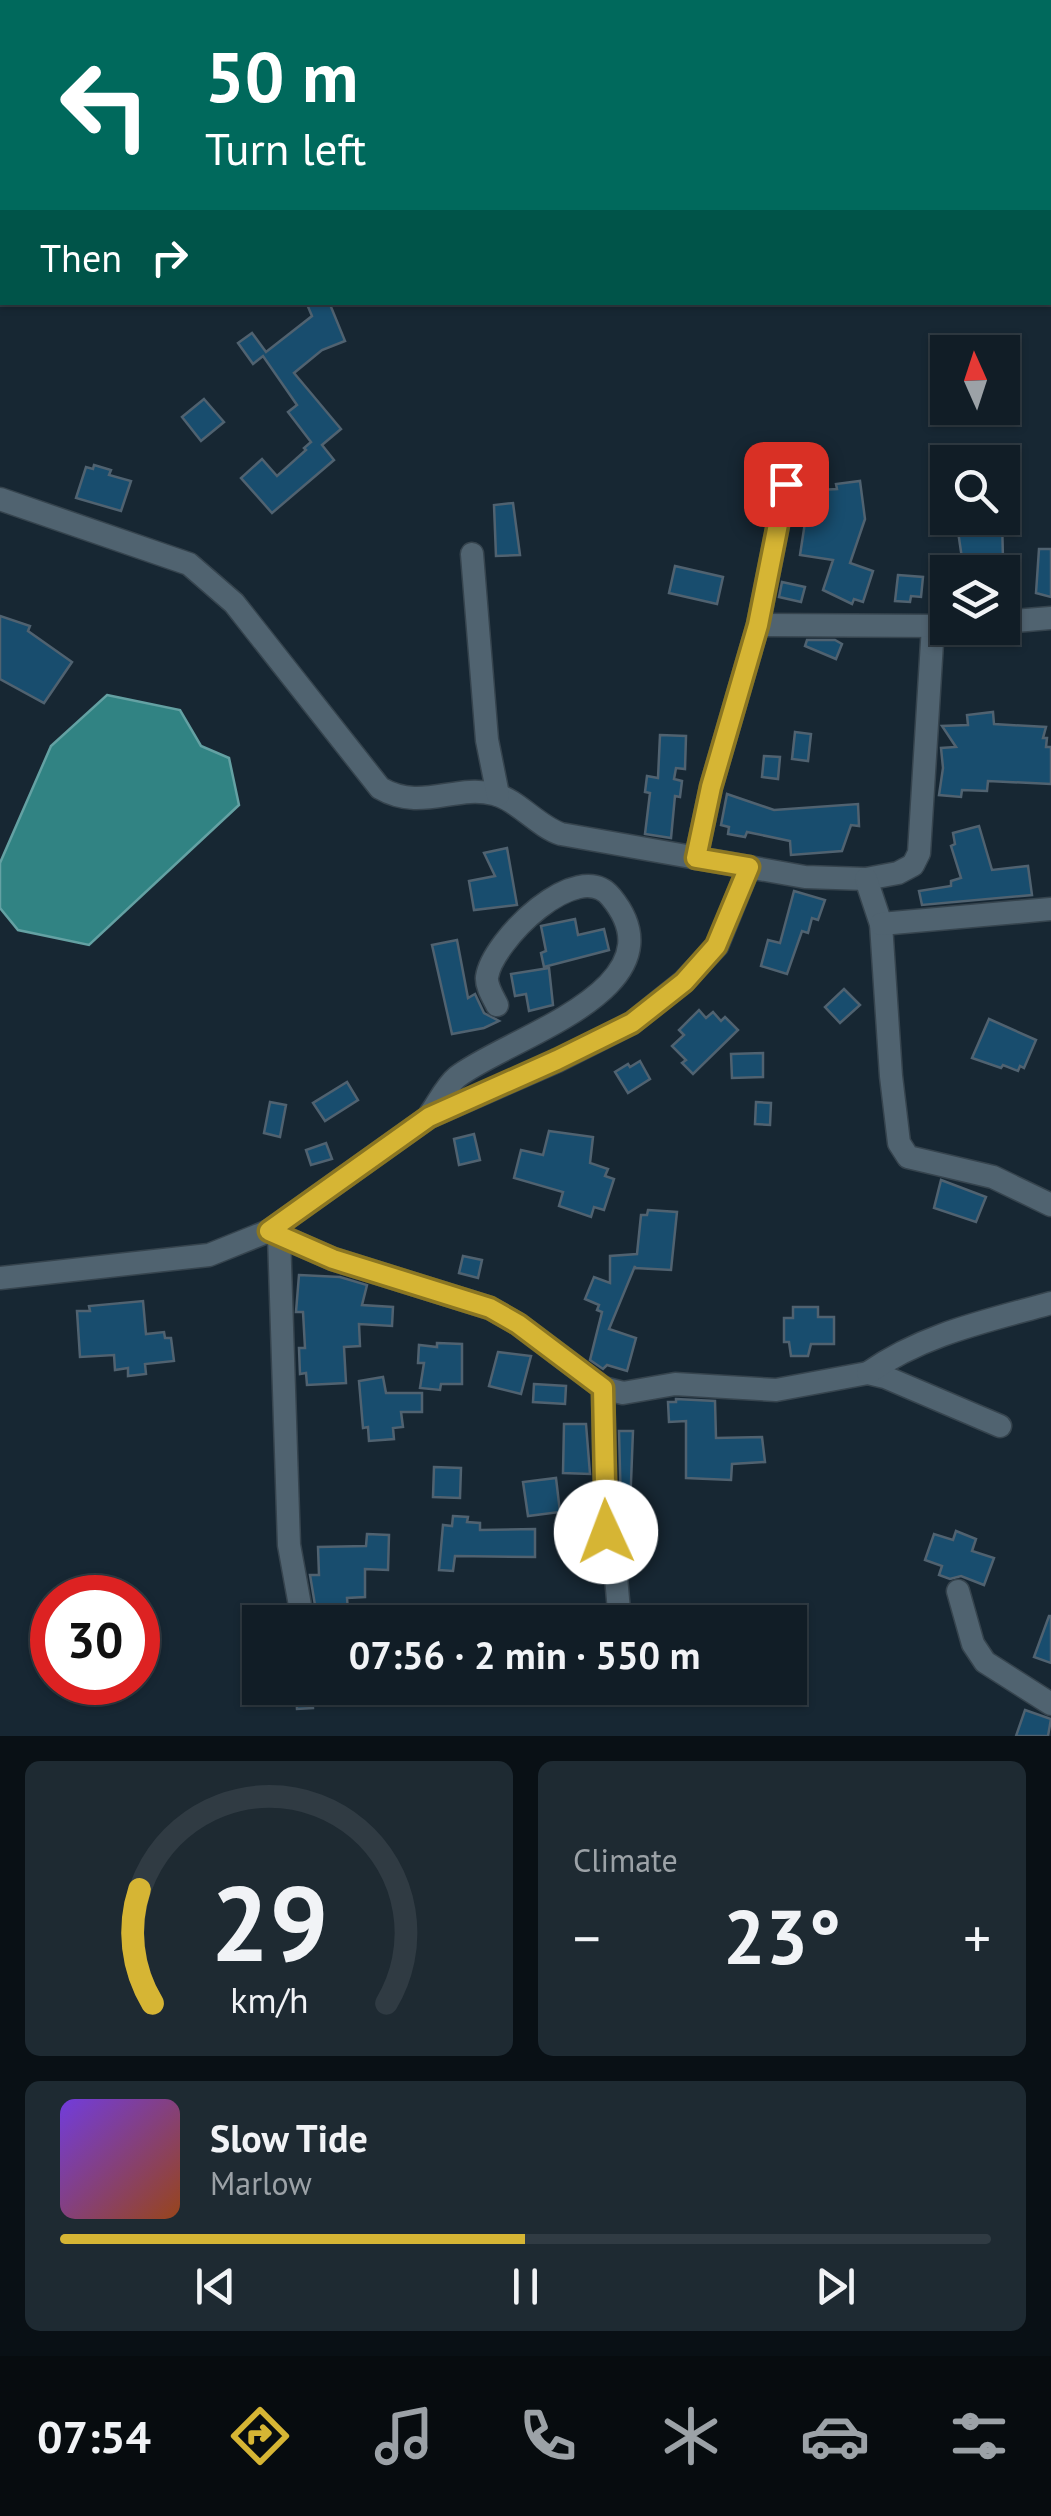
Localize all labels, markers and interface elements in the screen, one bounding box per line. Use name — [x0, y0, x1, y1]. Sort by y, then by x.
text: 50 m — [205, 31, 358, 121]
icon: left — [40, 40, 170, 170]
text: Turn left — [205, 119, 366, 177]
icon: right — [142, 230, 197, 285]
text: Then — [40, 233, 122, 282]
north arrow — [930, 335, 1020, 425]
map controls — [930, 335, 1020, 645]
pin — [744, 442, 829, 527]
button: search — [930, 445, 1020, 535]
icon: arrive — [759, 457, 814, 512]
button: layers — [930, 555, 1020, 645]
position arrow — [554, 1480, 658, 1584]
speed limit sign: 30 — [30, 1575, 160, 1705]
text: 07:56 · 2 min · 550 m — [349, 1630, 700, 1679]
text: Climate — [573, 1839, 678, 1881]
text: 29 — [210, 1855, 328, 1990]
text: 23° — [723, 1888, 841, 1985]
text: − — [573, 1902, 601, 1973]
text: + — [963, 1902, 991, 1973]
text: km/h — [230, 1977, 308, 2023]
text: Slow Tide — [210, 2113, 368, 2162]
text: Marlow — [210, 2162, 312, 2204]
icon: previous — [188, 2259, 243, 2314]
icon: pause — [498, 2259, 553, 2314]
icon: next — [808, 2259, 863, 2314]
icon: directions — [225, 2401, 295, 2471]
icon: music — [369, 2401, 439, 2471]
icon: phone — [513, 2401, 583, 2471]
icon: climate — [656, 2401, 726, 2471]
icon: car — [800, 2401, 870, 2471]
icon: filters — [944, 2401, 1014, 2471]
text: 07:54 — [37, 2407, 151, 2465]

